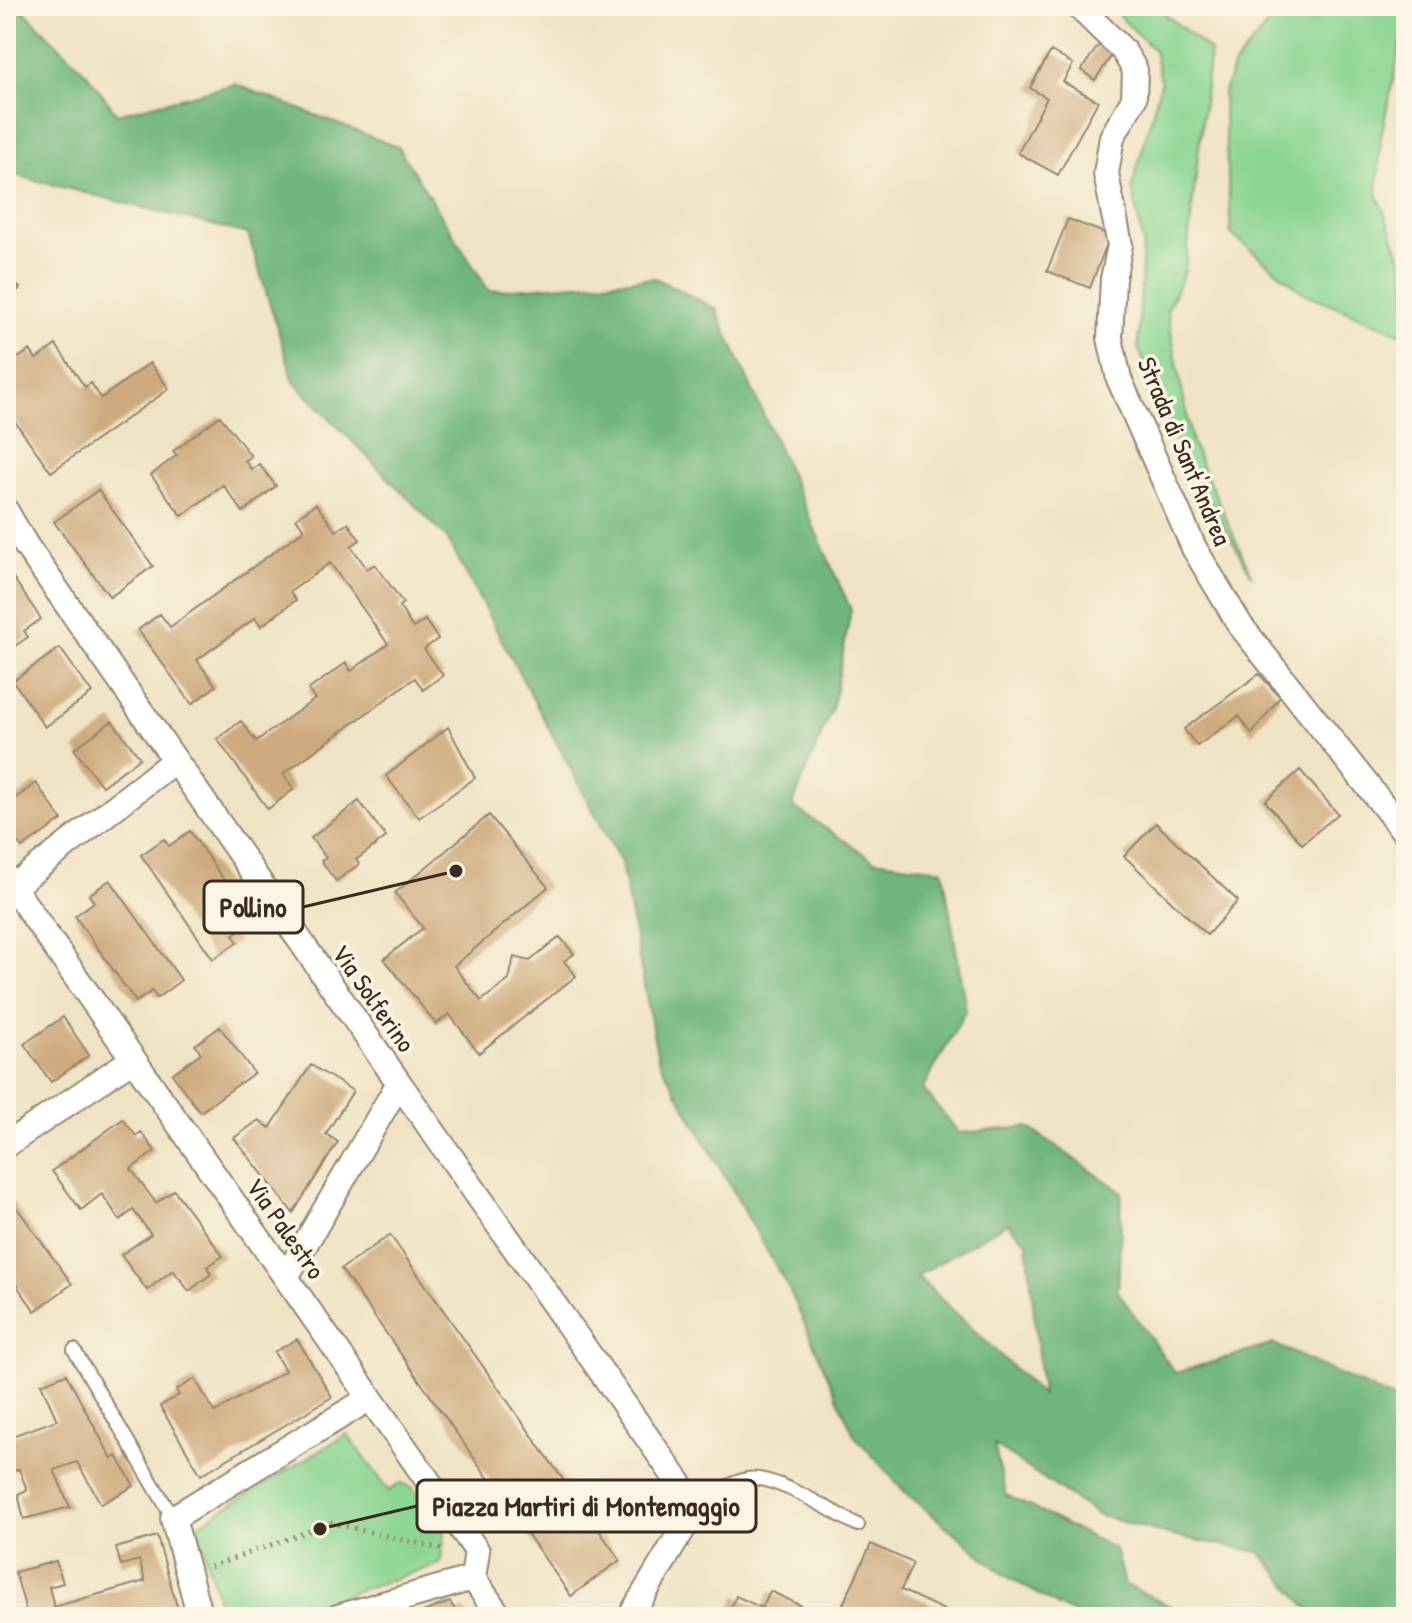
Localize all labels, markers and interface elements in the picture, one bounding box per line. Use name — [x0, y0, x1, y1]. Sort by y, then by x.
street label: Strada di Sant'Andrea — [1130, 351, 1240, 551]
callout: Pollino — [204, 881, 303, 933]
text: Pollino — [219, 888, 287, 926]
street label: Via Solferino — [324, 937, 424, 1059]
street label: Via Palestro — [238, 1170, 334, 1286]
callout: Piazza Martiri di Montemaggio — [417, 1480, 756, 1532]
text: Piazza Martiri di Montemaggio — [432, 1487, 740, 1526]

